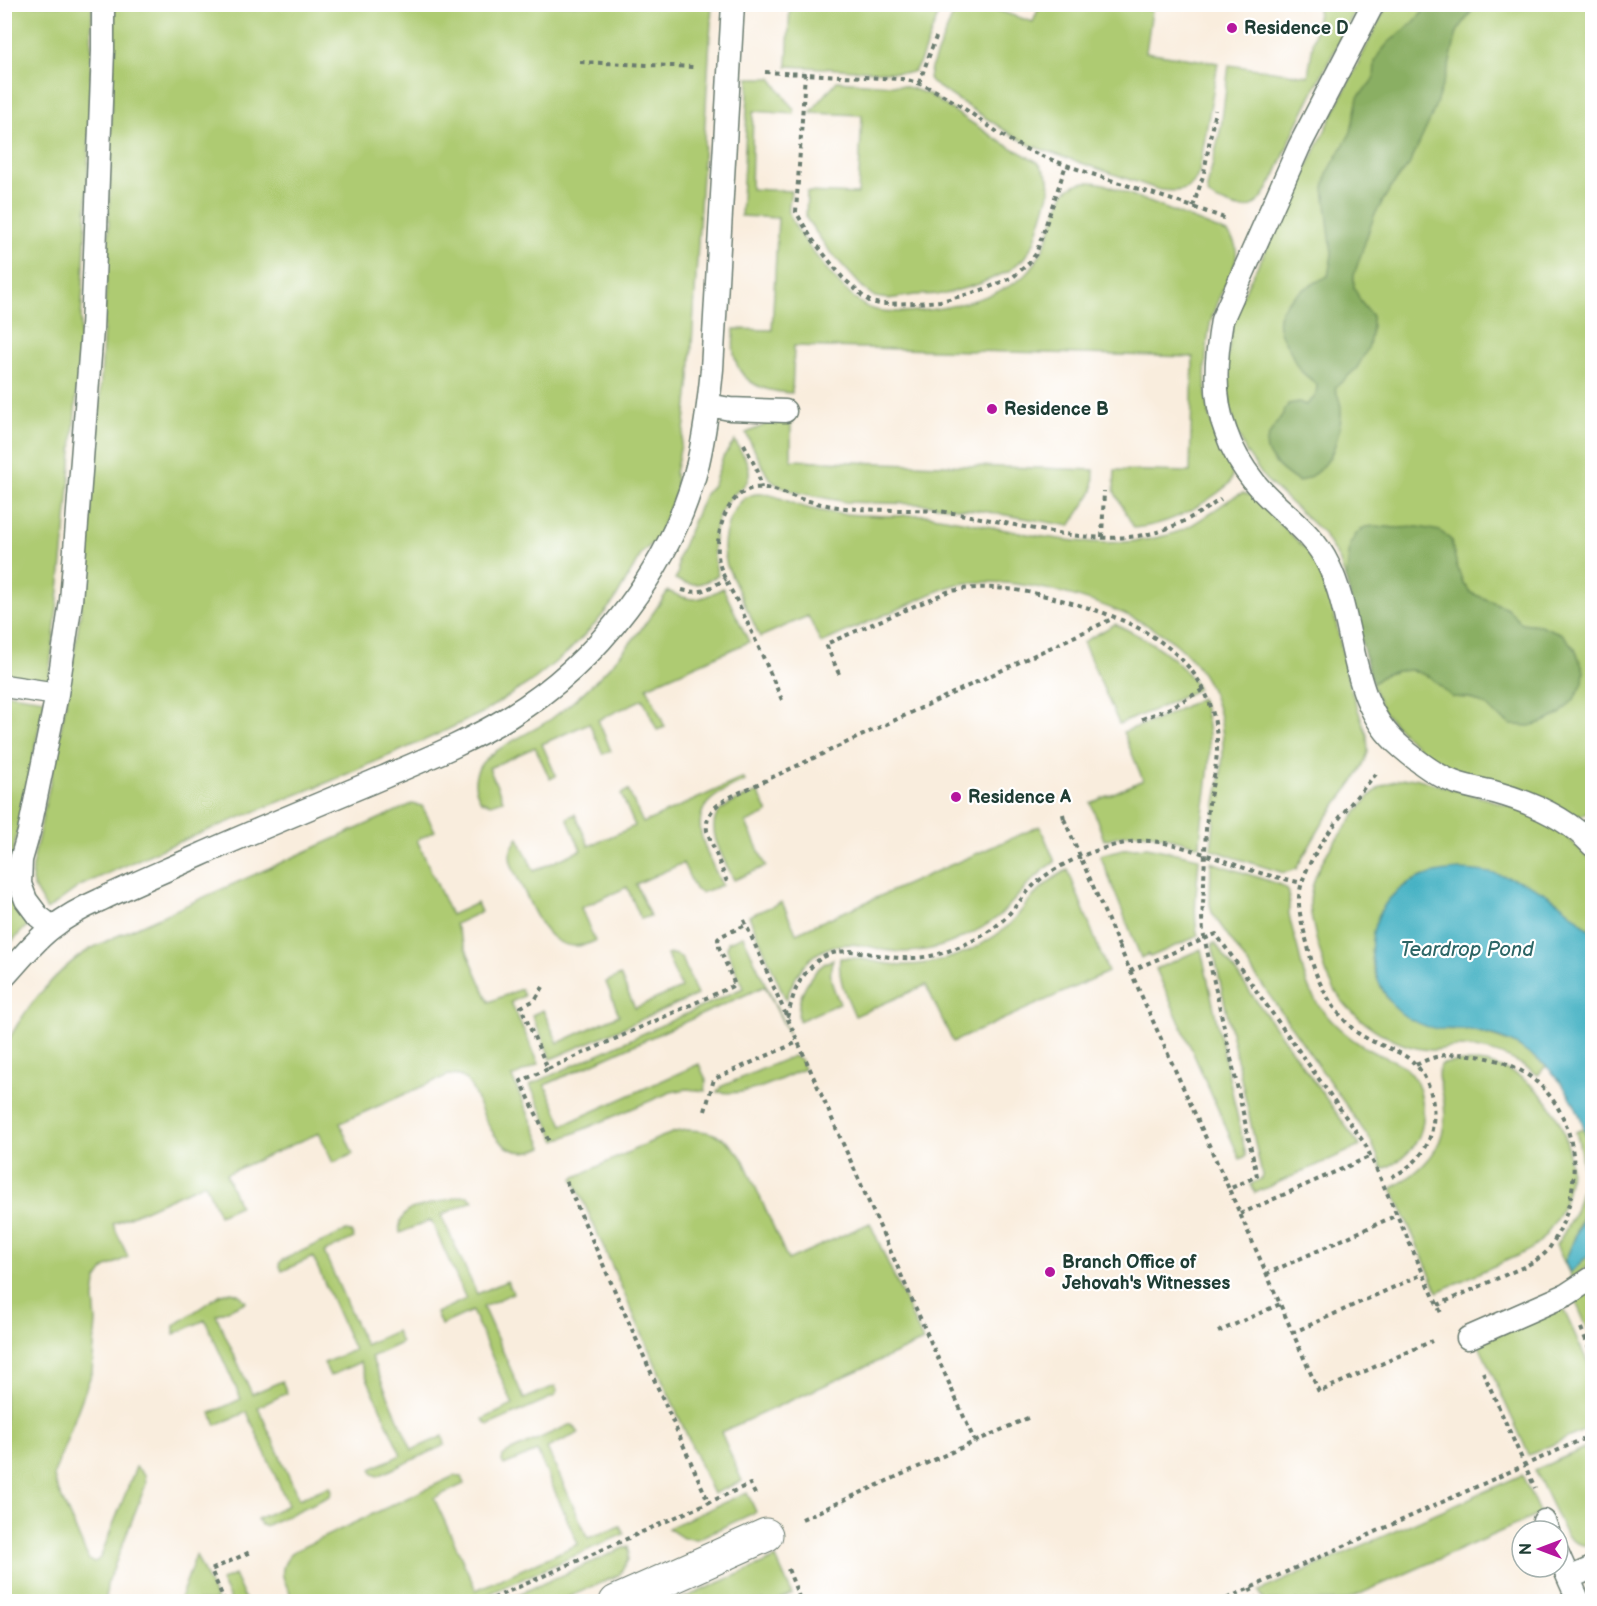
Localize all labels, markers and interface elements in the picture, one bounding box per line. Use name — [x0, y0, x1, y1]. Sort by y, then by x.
place label: Residence D — [1244, 18, 1348, 39]
marker: Residence D — [1225, 21, 1239, 35]
place label: Residence B — [1004, 399, 1109, 420]
marker: Residence B — [985, 402, 999, 416]
place label: Residence A — [968, 787, 1072, 808]
marker: Residence A — [949, 790, 963, 804]
water label: Teardrop Pond — [1400, 938, 1534, 962]
place label: Branch Office of Jehovah's Witnesses — [1062, 1252, 1230, 1294]
marker: Branch Office of Jehovah's Witnesses — [1043, 1265, 1057, 1279]
north arrow — [1510, 1519, 1570, 1579]
text: N — [1517, 1543, 1536, 1555]

